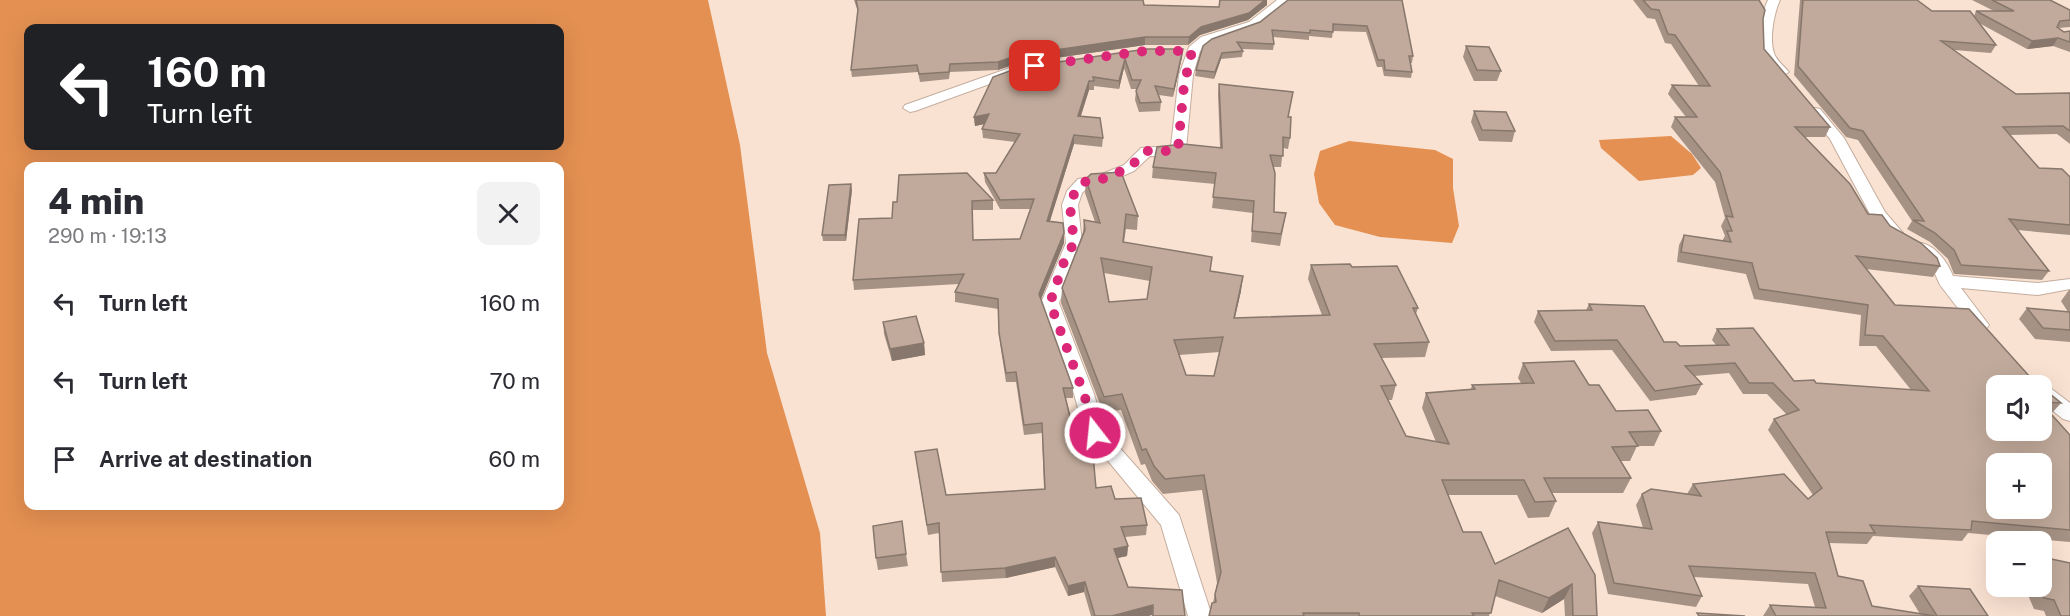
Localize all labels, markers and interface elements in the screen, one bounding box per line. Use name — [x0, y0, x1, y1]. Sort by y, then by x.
pin — [1009, 40, 1060, 91]
text: 160 m — [147, 47, 267, 96]
icon: left — [48, 48, 126, 126]
icon: arrive — [1018, 49, 1051, 82]
text: Turn left — [147, 97, 253, 129]
text: 4 min — [48, 180, 144, 222]
button: close — [477, 182, 540, 245]
text: 290 m · 19:13 — [48, 224, 167, 248]
icon: left — [48, 287, 81, 320]
text: Turn left — [99, 290, 188, 316]
text: 160 m — [480, 290, 540, 316]
icon: left — [48, 365, 81, 398]
text: Turn left — [99, 368, 188, 394]
text: 70 m — [489, 368, 540, 394]
map controls — [1986, 375, 2052, 597]
button: sound — [1986, 375, 2052, 441]
position arrow — [1063, 401, 1127, 465]
icon: arrive — [48, 443, 81, 476]
text: Arrive at destination — [99, 446, 312, 472]
text: 60 m — [489, 446, 540, 472]
button: + — [1986, 453, 2052, 519]
button: − — [1986, 531, 2052, 597]

